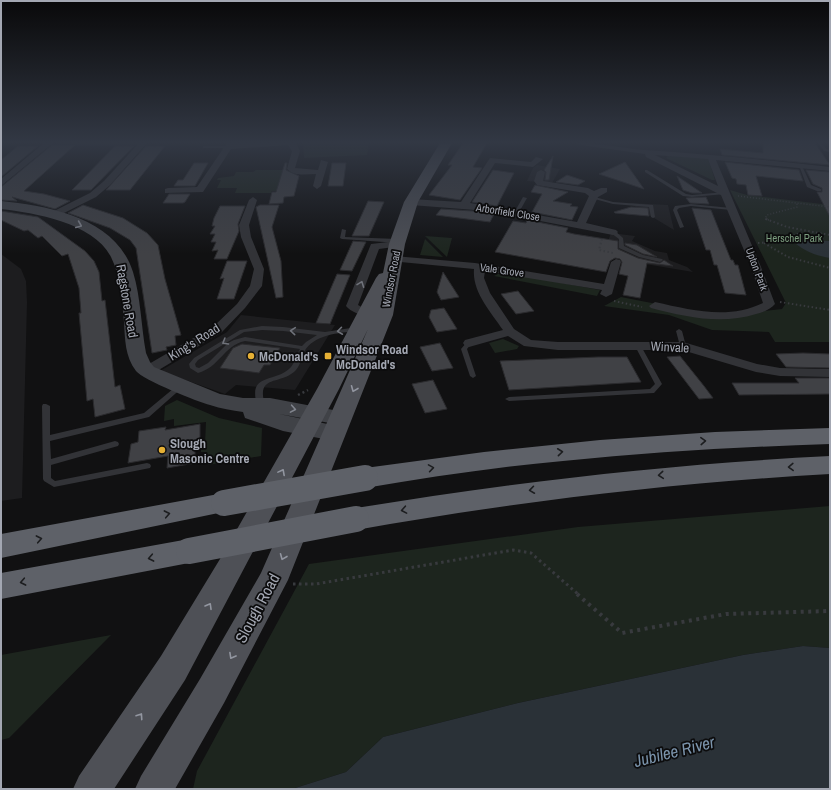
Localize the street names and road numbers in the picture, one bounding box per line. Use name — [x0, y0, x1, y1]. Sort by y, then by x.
street label: Arborfield Close — [474, 200, 541, 224]
street label: Upton Park — [743, 245, 771, 293]
street label: Windsor Road — [379, 249, 403, 309]
street label: Vale Grove — [479, 260, 525, 280]
street label: Ragstone Road — [112, 263, 142, 339]
street label: King's Road — [165, 319, 223, 365]
street label: Winvale — [650, 338, 690, 356]
street label: Slough Road — [229, 569, 285, 647]

